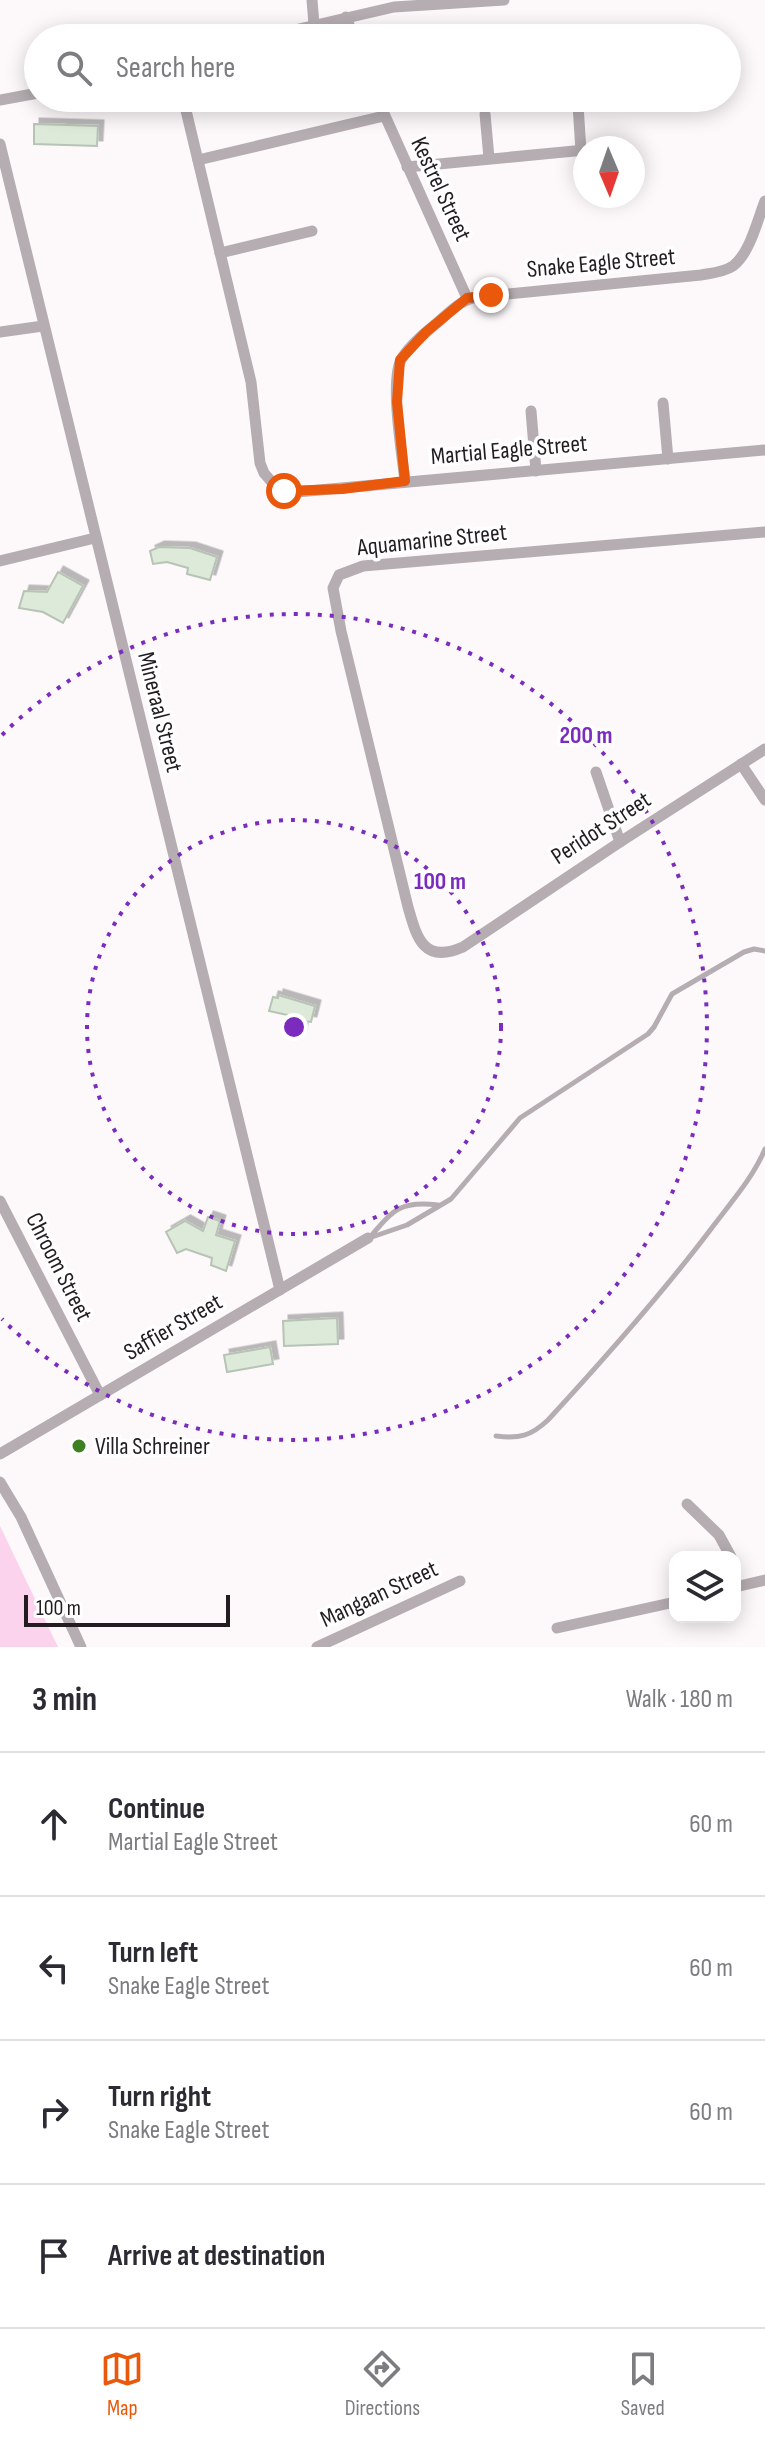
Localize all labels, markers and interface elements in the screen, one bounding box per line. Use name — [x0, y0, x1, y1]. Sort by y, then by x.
search box — [24, 24, 741, 112]
icon: search — [52, 46, 96, 90]
text: Search here — [116, 50, 235, 86]
street label: Kestrel Street — [404, 133, 478, 245]
north arrow — [573, 136, 645, 208]
street label: Snake Eagle Street — [526, 242, 676, 284]
route end — [473, 277, 509, 313]
street label: Martial Eagle Street — [430, 429, 588, 471]
route start — [266, 473, 302, 509]
street label: Aquamarine Street — [355, 518, 508, 562]
street label: Mineraal Street — [131, 649, 189, 775]
text: 200 m — [559, 721, 613, 750]
street label: Peridot Street — [546, 785, 656, 871]
text: 100 m — [414, 867, 466, 896]
centre of rings — [280, 1013, 308, 1041]
street label: Chroom Street — [19, 1208, 99, 1326]
street label: Saffier Street — [119, 1287, 227, 1367]
place label: Villa Schreiner — [95, 1432, 210, 1461]
marker: Villa Schreiner — [70, 1437, 88, 1455]
map controls — [669, 1551, 741, 1623]
button: layers — [669, 1551, 741, 1623]
street label: Mangaan Street — [316, 1554, 442, 1634]
scale bar — [24, 1591, 230, 1627]
text: 100 m — [36, 1595, 81, 1622]
text: 3 min — [32, 1679, 97, 1720]
text: Walk · 180 m — [626, 1684, 733, 1715]
text: Continue — [108, 1791, 205, 1827]
icon: ahead — [32, 1802, 76, 1846]
text: 60 m — [689, 1809, 733, 1840]
text: Martial Eagle Street — [108, 1827, 278, 1858]
text: Turn left — [108, 1935, 198, 1971]
icon: left — [32, 1946, 76, 1990]
text: 60 m — [689, 1953, 733, 1984]
text: Snake Eagle Street — [108, 1971, 269, 2002]
text: Turn right — [108, 2079, 211, 2115]
icon: right — [32, 2090, 76, 2134]
text: 60 m — [689, 2097, 733, 2128]
text: Snake Eagle Street — [108, 2115, 269, 2146]
icon: arrive — [32, 2234, 76, 2278]
text: Arrive at destination — [108, 2238, 325, 2274]
tab: Map — [100, 2347, 144, 2422]
tab: Directions — [345, 2347, 420, 2422]
tab: Saved — [621, 2347, 665, 2422]

